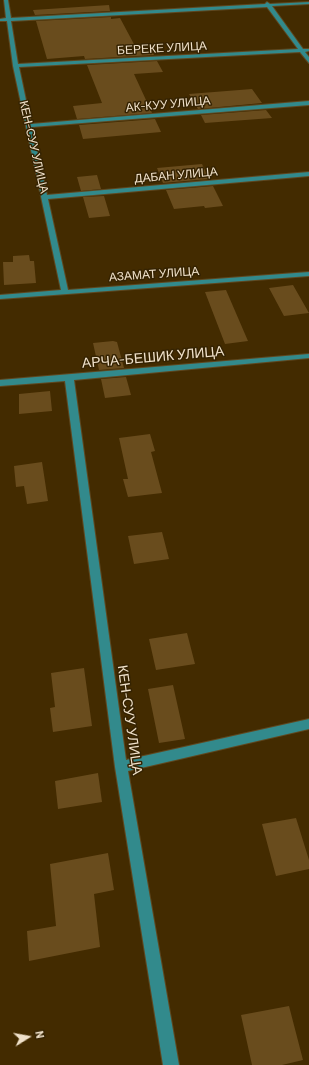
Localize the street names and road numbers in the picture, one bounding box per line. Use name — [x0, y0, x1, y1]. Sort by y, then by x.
street label: БЕРЕКЕ УЛИЦА — [117, 38, 207, 58]
street label: АК-КУУ УЛИЦА — [125, 93, 211, 115]
street label: КЕН-СУУ УЛИЦА — [16, 99, 52, 195]
street label: ДАБАН УЛИЦА — [134, 164, 218, 186]
street label: АЗАМАТ УЛИЦА — [108, 264, 200, 284]
street label: АРЧА-БЕШИК УЛИЦА — [81, 342, 225, 372]
street label: КЕН-СУУ УЛИЦА — [114, 664, 146, 776]

